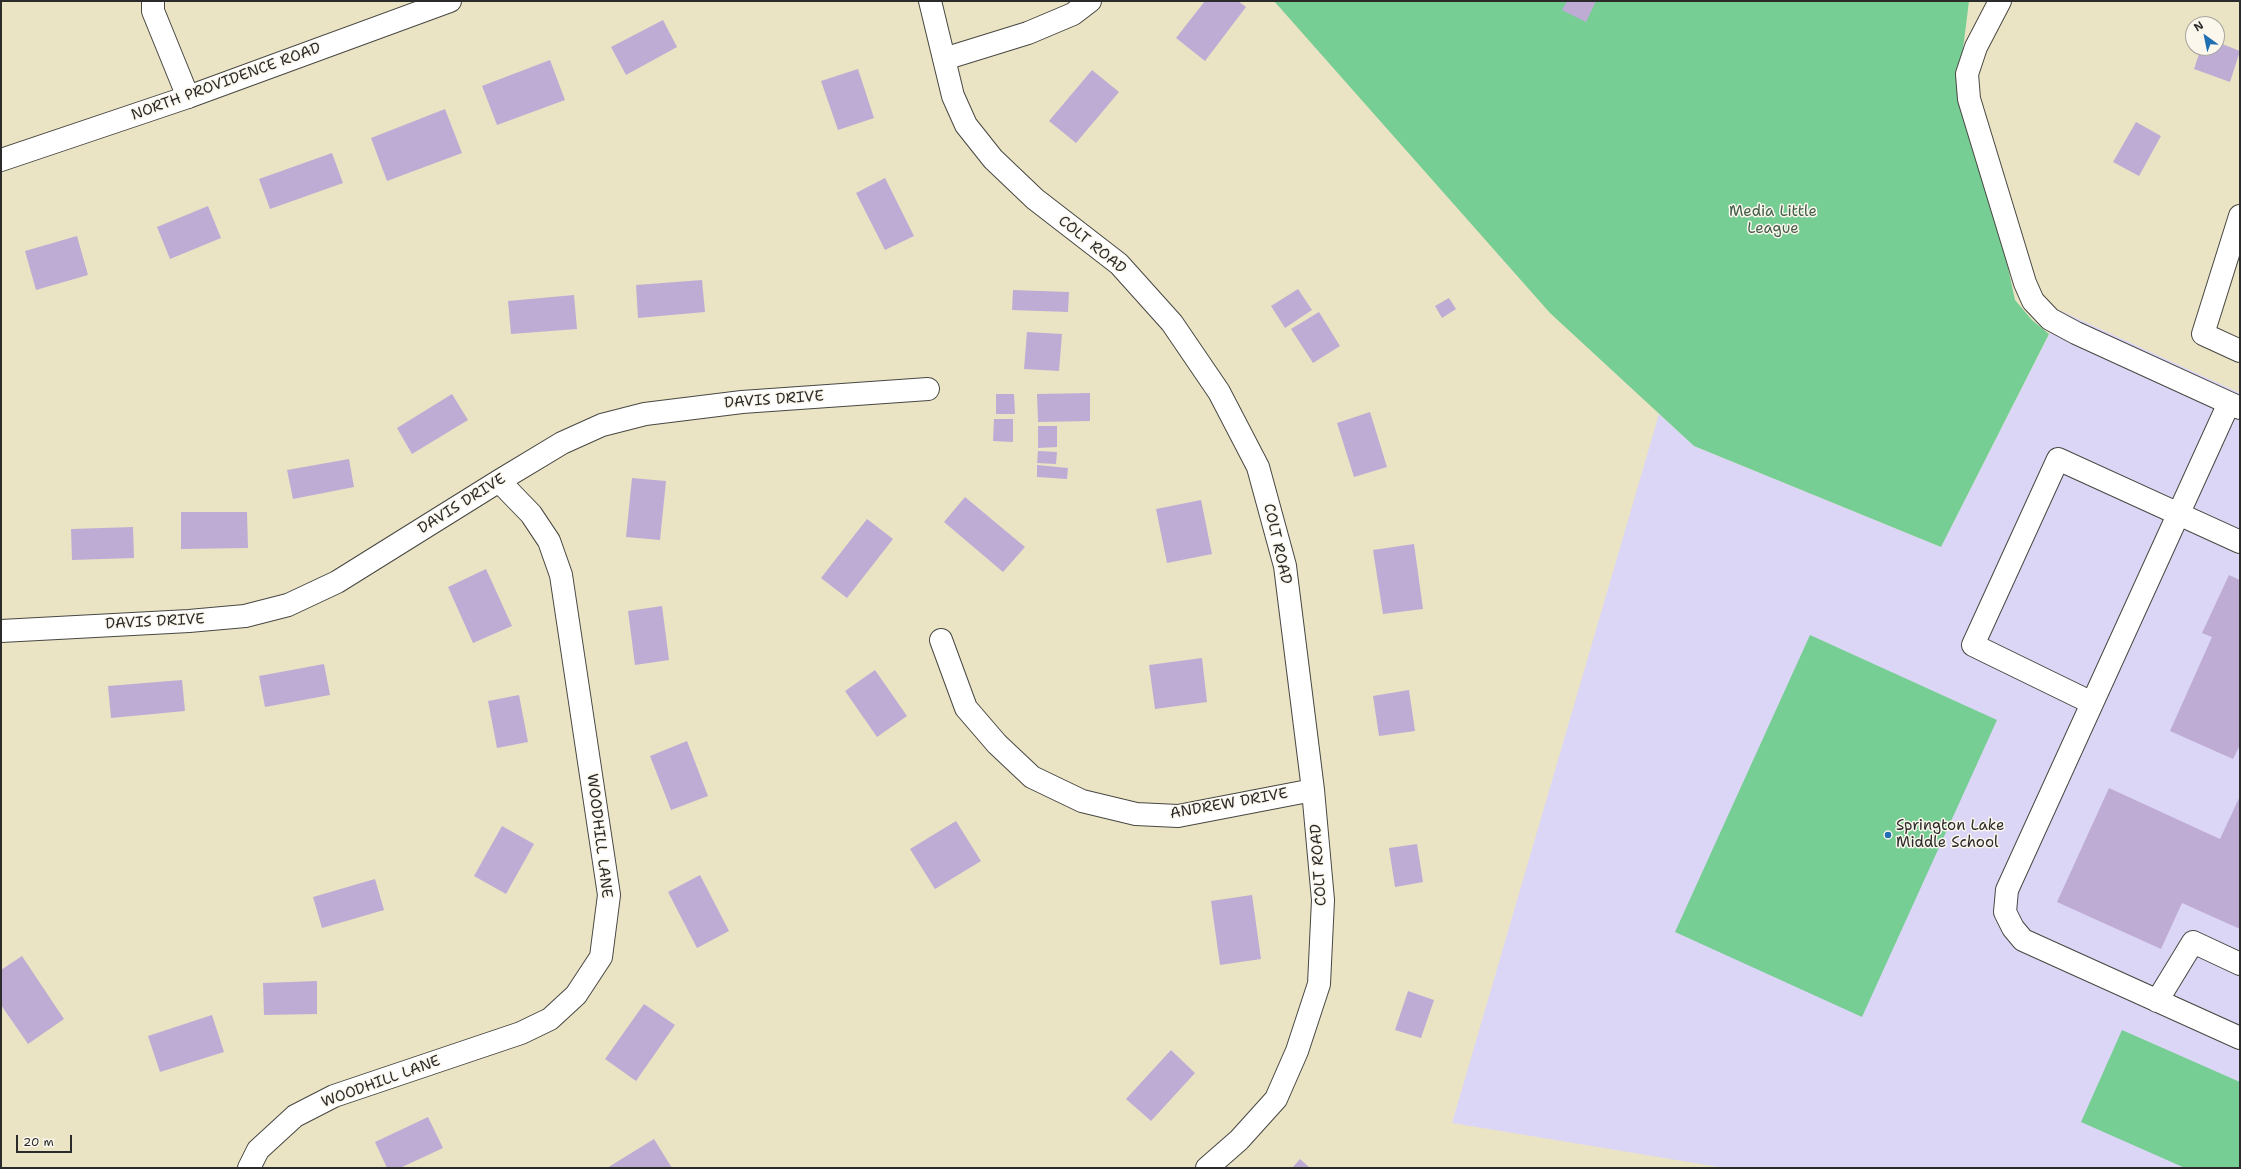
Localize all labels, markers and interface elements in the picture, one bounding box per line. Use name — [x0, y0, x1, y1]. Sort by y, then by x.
north arrow — [2185, 16, 2225, 56]
text: N — [2191, 18, 2206, 35]
street label: NORTH PROVIDENCE ROAD — [129, 39, 323, 125]
park label: Media Little League — [1729, 203, 1817, 238]
street label: COLT ROAD — [1054, 212, 1130, 278]
street label: DAVIS DRIVE — [724, 388, 824, 412]
street label: DAVIS DRIVE — [415, 470, 509, 538]
street label: COLT ROAD — [1259, 502, 1295, 586]
street label: DAVIS DRIVE — [105, 610, 205, 634]
street label: WOODHILL LANE — [582, 773, 616, 899]
street label: ANDREW DRIVE — [1169, 785, 1289, 823]
place label: Springton Lake Middle School — [1896, 817, 2004, 852]
street label: COLT ROAD — [1307, 823, 1331, 907]
marker: Springton Lake Middle School — [1883, 830, 1893, 840]
street label: WOODHILL LANE — [319, 1052, 443, 1112]
scale bar — [18, 1127, 74, 1153]
text: 20 m — [23, 1134, 54, 1150]

